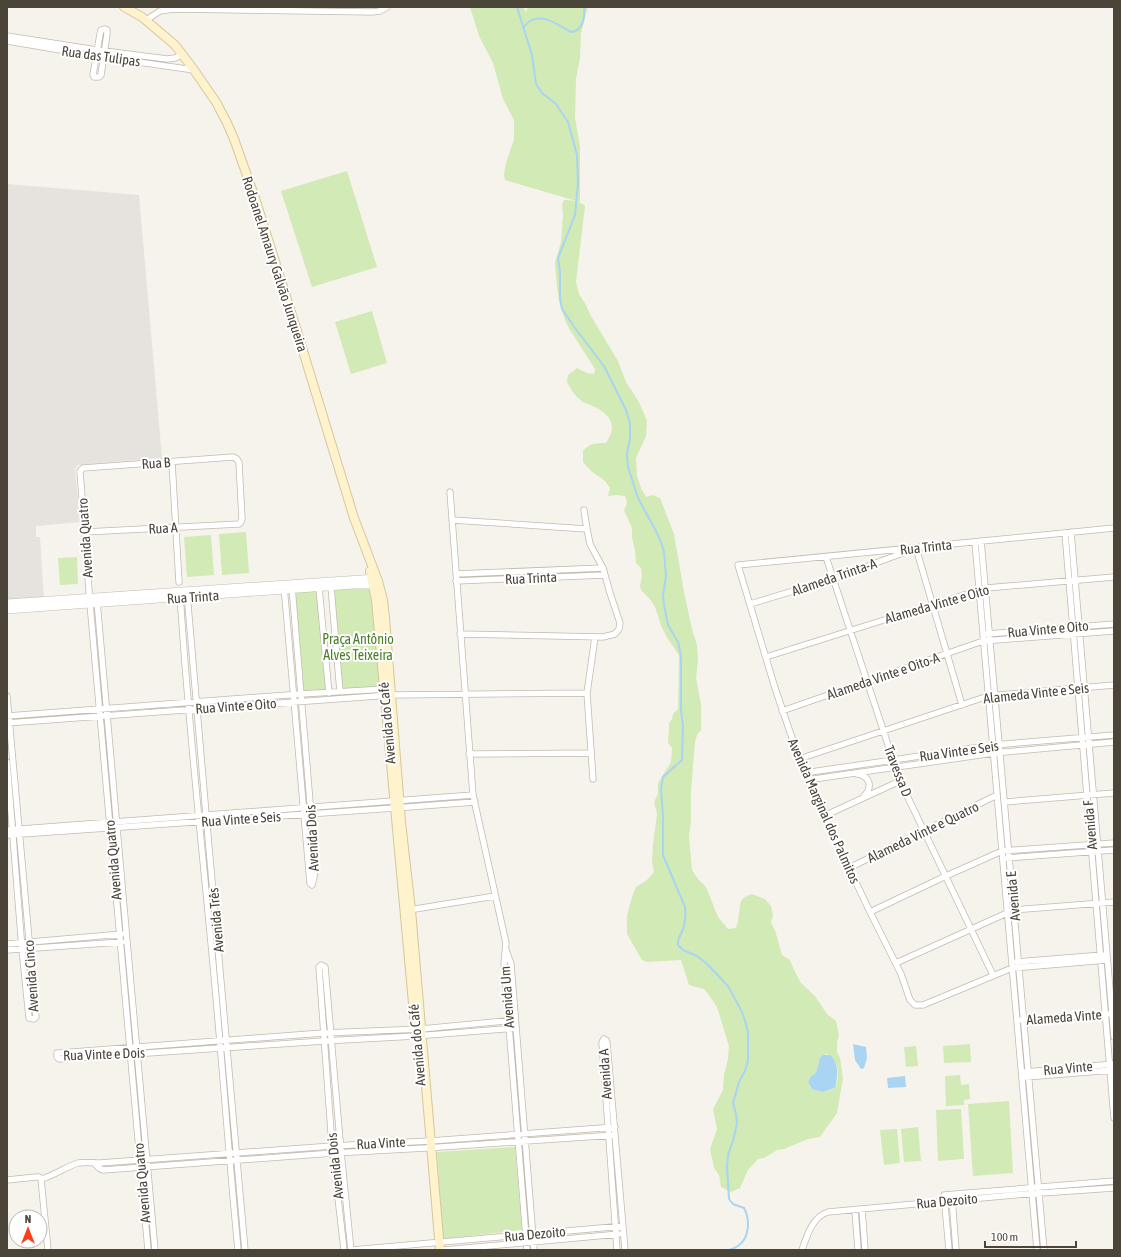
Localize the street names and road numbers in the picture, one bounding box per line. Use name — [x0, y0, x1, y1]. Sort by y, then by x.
street label: Rua das Tulipas — [61, 43, 141, 69]
street label: Rodoanel Amaury Galvão Junqueira — [239, 174, 311, 354]
street label: Rua B — [141, 454, 171, 472]
street label: Avenida Quatro — [74, 497, 96, 579]
street label: Rua A — [148, 519, 178, 537]
street label: Rua Trinta — [899, 536, 953, 558]
street label: Alameda Trinta-A — [789, 555, 879, 599]
street label: Rua Trinta — [505, 569, 557, 587]
street label: Alameda Vinte e Oito — [883, 581, 991, 627]
street label: Rua Trinta — [166, 587, 220, 607]
street label: Rua Vinte e Oito — [1007, 617, 1089, 641]
street label: Alameda Vinte e Oito-A — [825, 649, 942, 703]
street label: Alameda Vinte e Seis — [982, 679, 1090, 707]
street label: Avenida do Café — [375, 681, 399, 765]
street label: Rua Vinte e Oito — [195, 695, 277, 717]
street label: Avenida Marginal dos Palmitos — [785, 736, 863, 886]
street label: Rua Vinte e Seis — [918, 738, 1000, 764]
street label: Travessa D — [881, 743, 915, 799]
street label: Alameda Vinte e Quatro — [865, 798, 981, 866]
street label: Avenida F — [1080, 799, 1100, 850]
street label: Avenida Dois — [302, 804, 322, 872]
street label: Rua Vinte e Seis — [201, 808, 281, 830]
street label: Avenida Quatro — [102, 819, 124, 901]
street label: Avenida E — [1003, 870, 1023, 922]
street label: Avenida Três — [205, 887, 227, 953]
street label: Avenida Cinco — [21, 940, 41, 1012]
street label: Avenida Um — [497, 965, 517, 1029]
street label: Avenida do Café — [405, 1003, 429, 1087]
street label: Alameda Vinte — [1026, 1006, 1102, 1028]
street label: Rua Vinte e Dois — [63, 1045, 145, 1063]
street label: Avenida A — [595, 1048, 615, 1100]
street label: Rua Vinte — [1043, 1058, 1093, 1078]
street label: Avenida Dois — [324, 1132, 346, 1200]
street label: Rua Vinte — [356, 1134, 406, 1152]
street label: Avenida Quatro — [131, 1142, 153, 1224]
street label: Rua Dezoito — [916, 1190, 978, 1212]
street label: Rua Dezoito — [504, 1223, 566, 1245]

